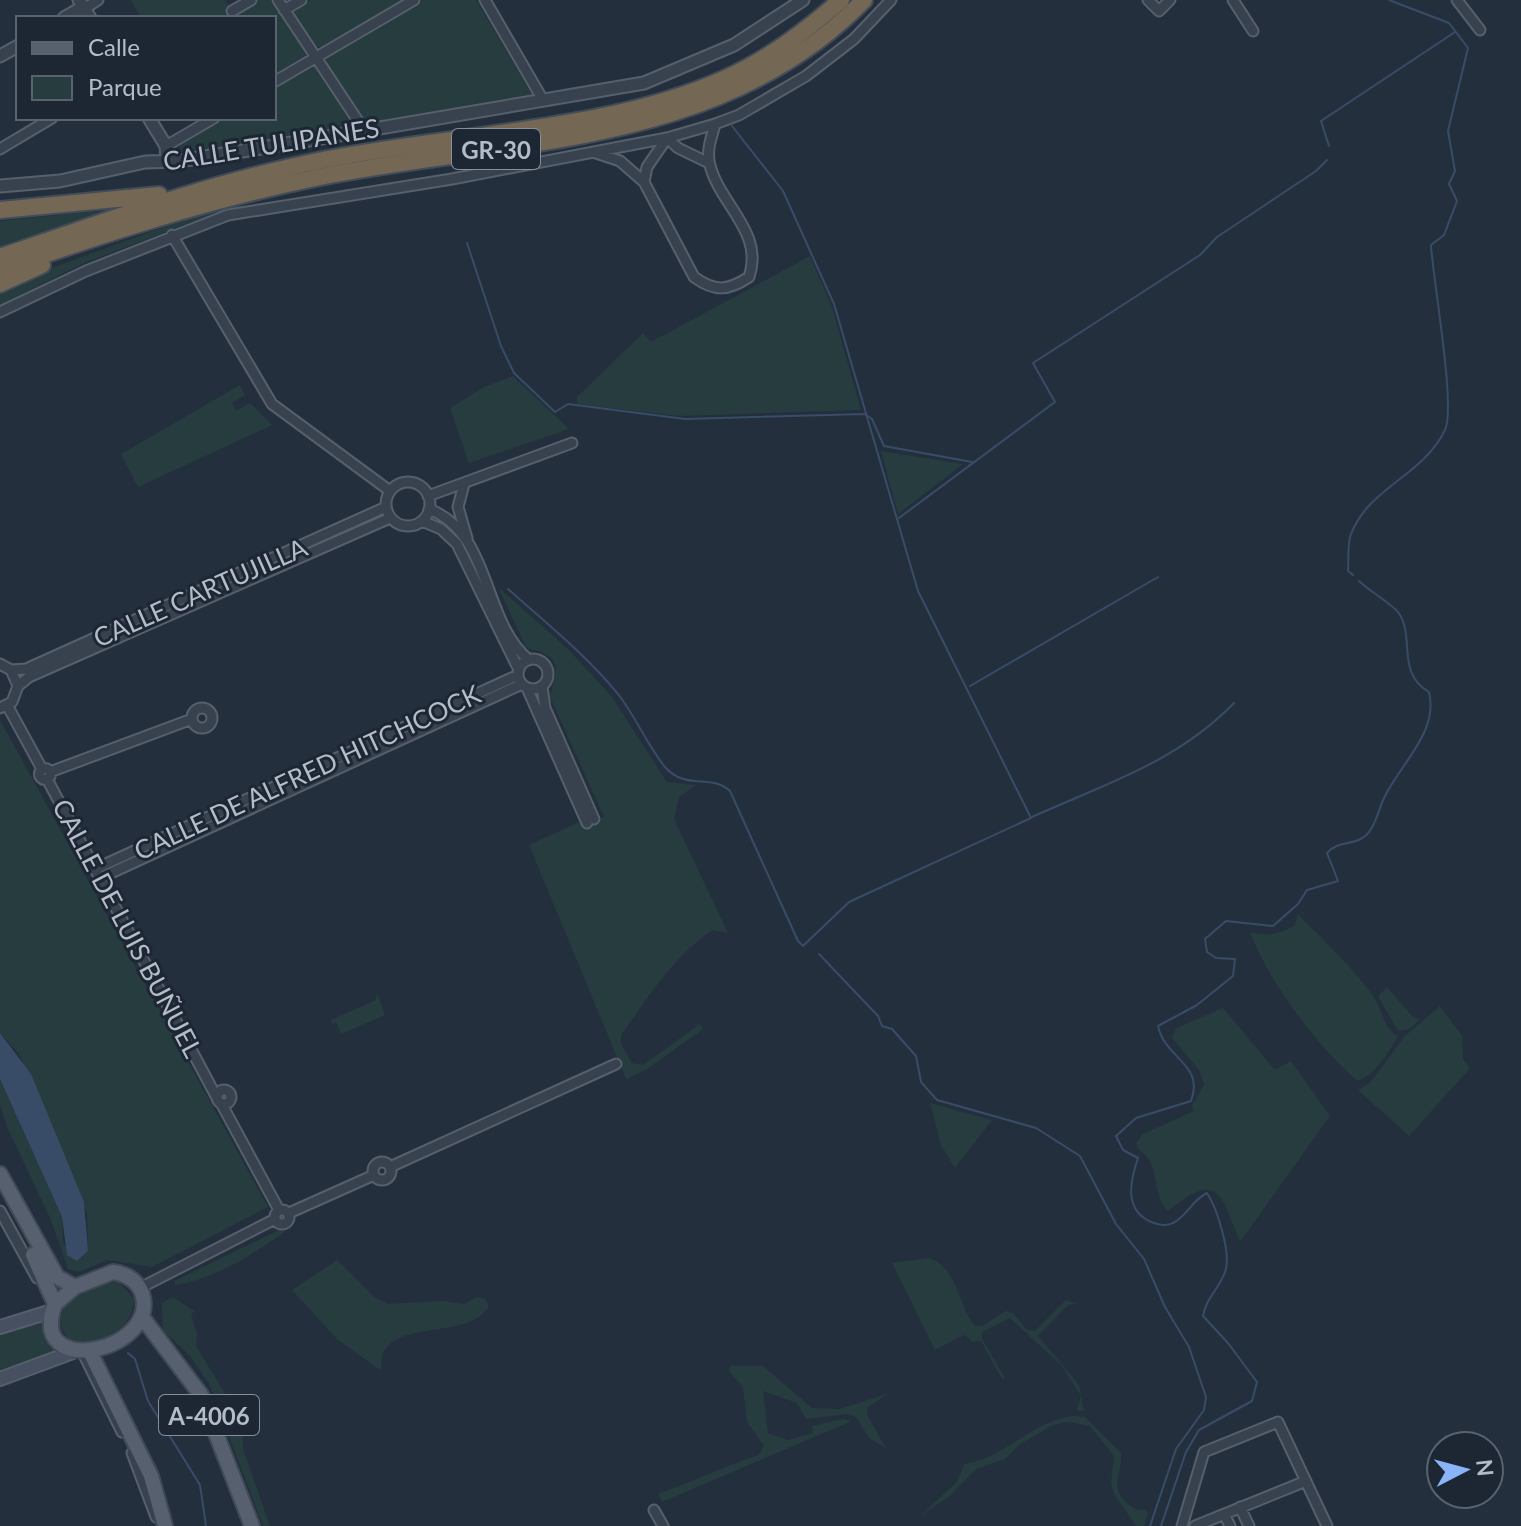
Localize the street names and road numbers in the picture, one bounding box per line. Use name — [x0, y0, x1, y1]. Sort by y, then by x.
street label: CALLE TULIPANES — [161, 111, 381, 177]
road number: GR-30 — [452, 129, 540, 169]
street label: CALLE CARTUJILLA — [88, 530, 312, 653]
street label: CALLE DE ALFRED HITCHCOCK — [129, 677, 486, 867]
street label: CALLE DE LUIS BUÑUEL — [46, 793, 210, 1063]
road number: A-4006 — [159, 1395, 259, 1435]

